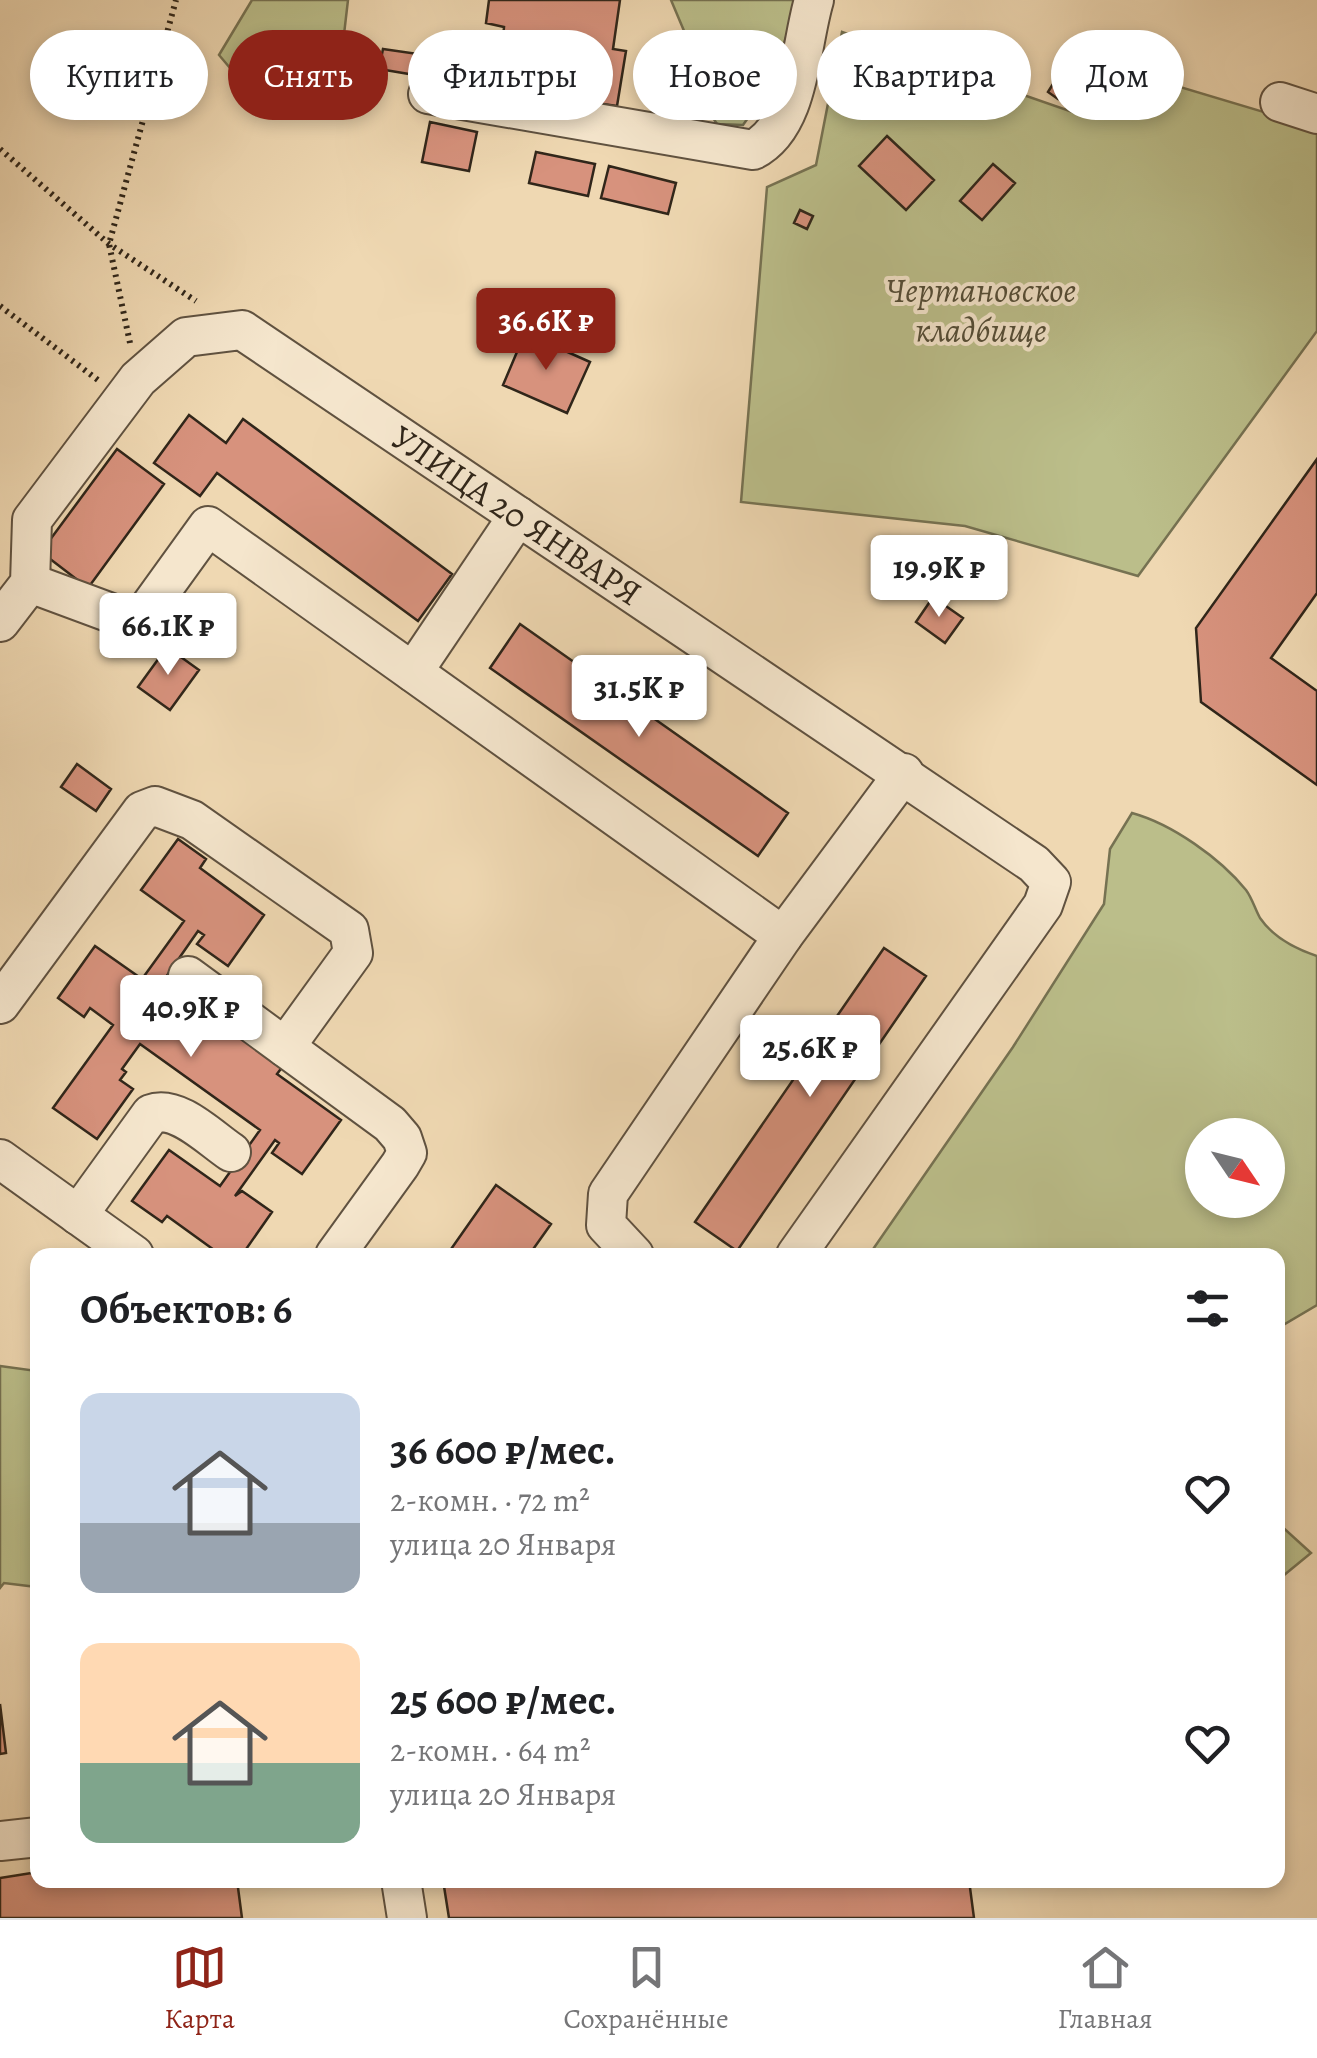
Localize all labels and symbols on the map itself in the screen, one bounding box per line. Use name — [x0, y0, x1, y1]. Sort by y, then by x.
park label: Чертановское кладбище — [886, 266, 1076, 354]
pin: 36.6K ₽ — [454, 288, 638, 373]
street label: УЛИЦА 20 ЯНВАРЯ — [382, 413, 651, 617]
pin: 19.9K ₽ — [847, 535, 1031, 620]
pin: 66.1K ₽ — [76, 593, 260, 678]
pin: 31.5K ₽ — [547, 655, 731, 740]
pin: 40.9K ₽ — [99, 975, 283, 1060]
pin: 25.6K ₽ — [718, 1015, 902, 1100]
north arrow — [1185, 1118, 1285, 1218]

